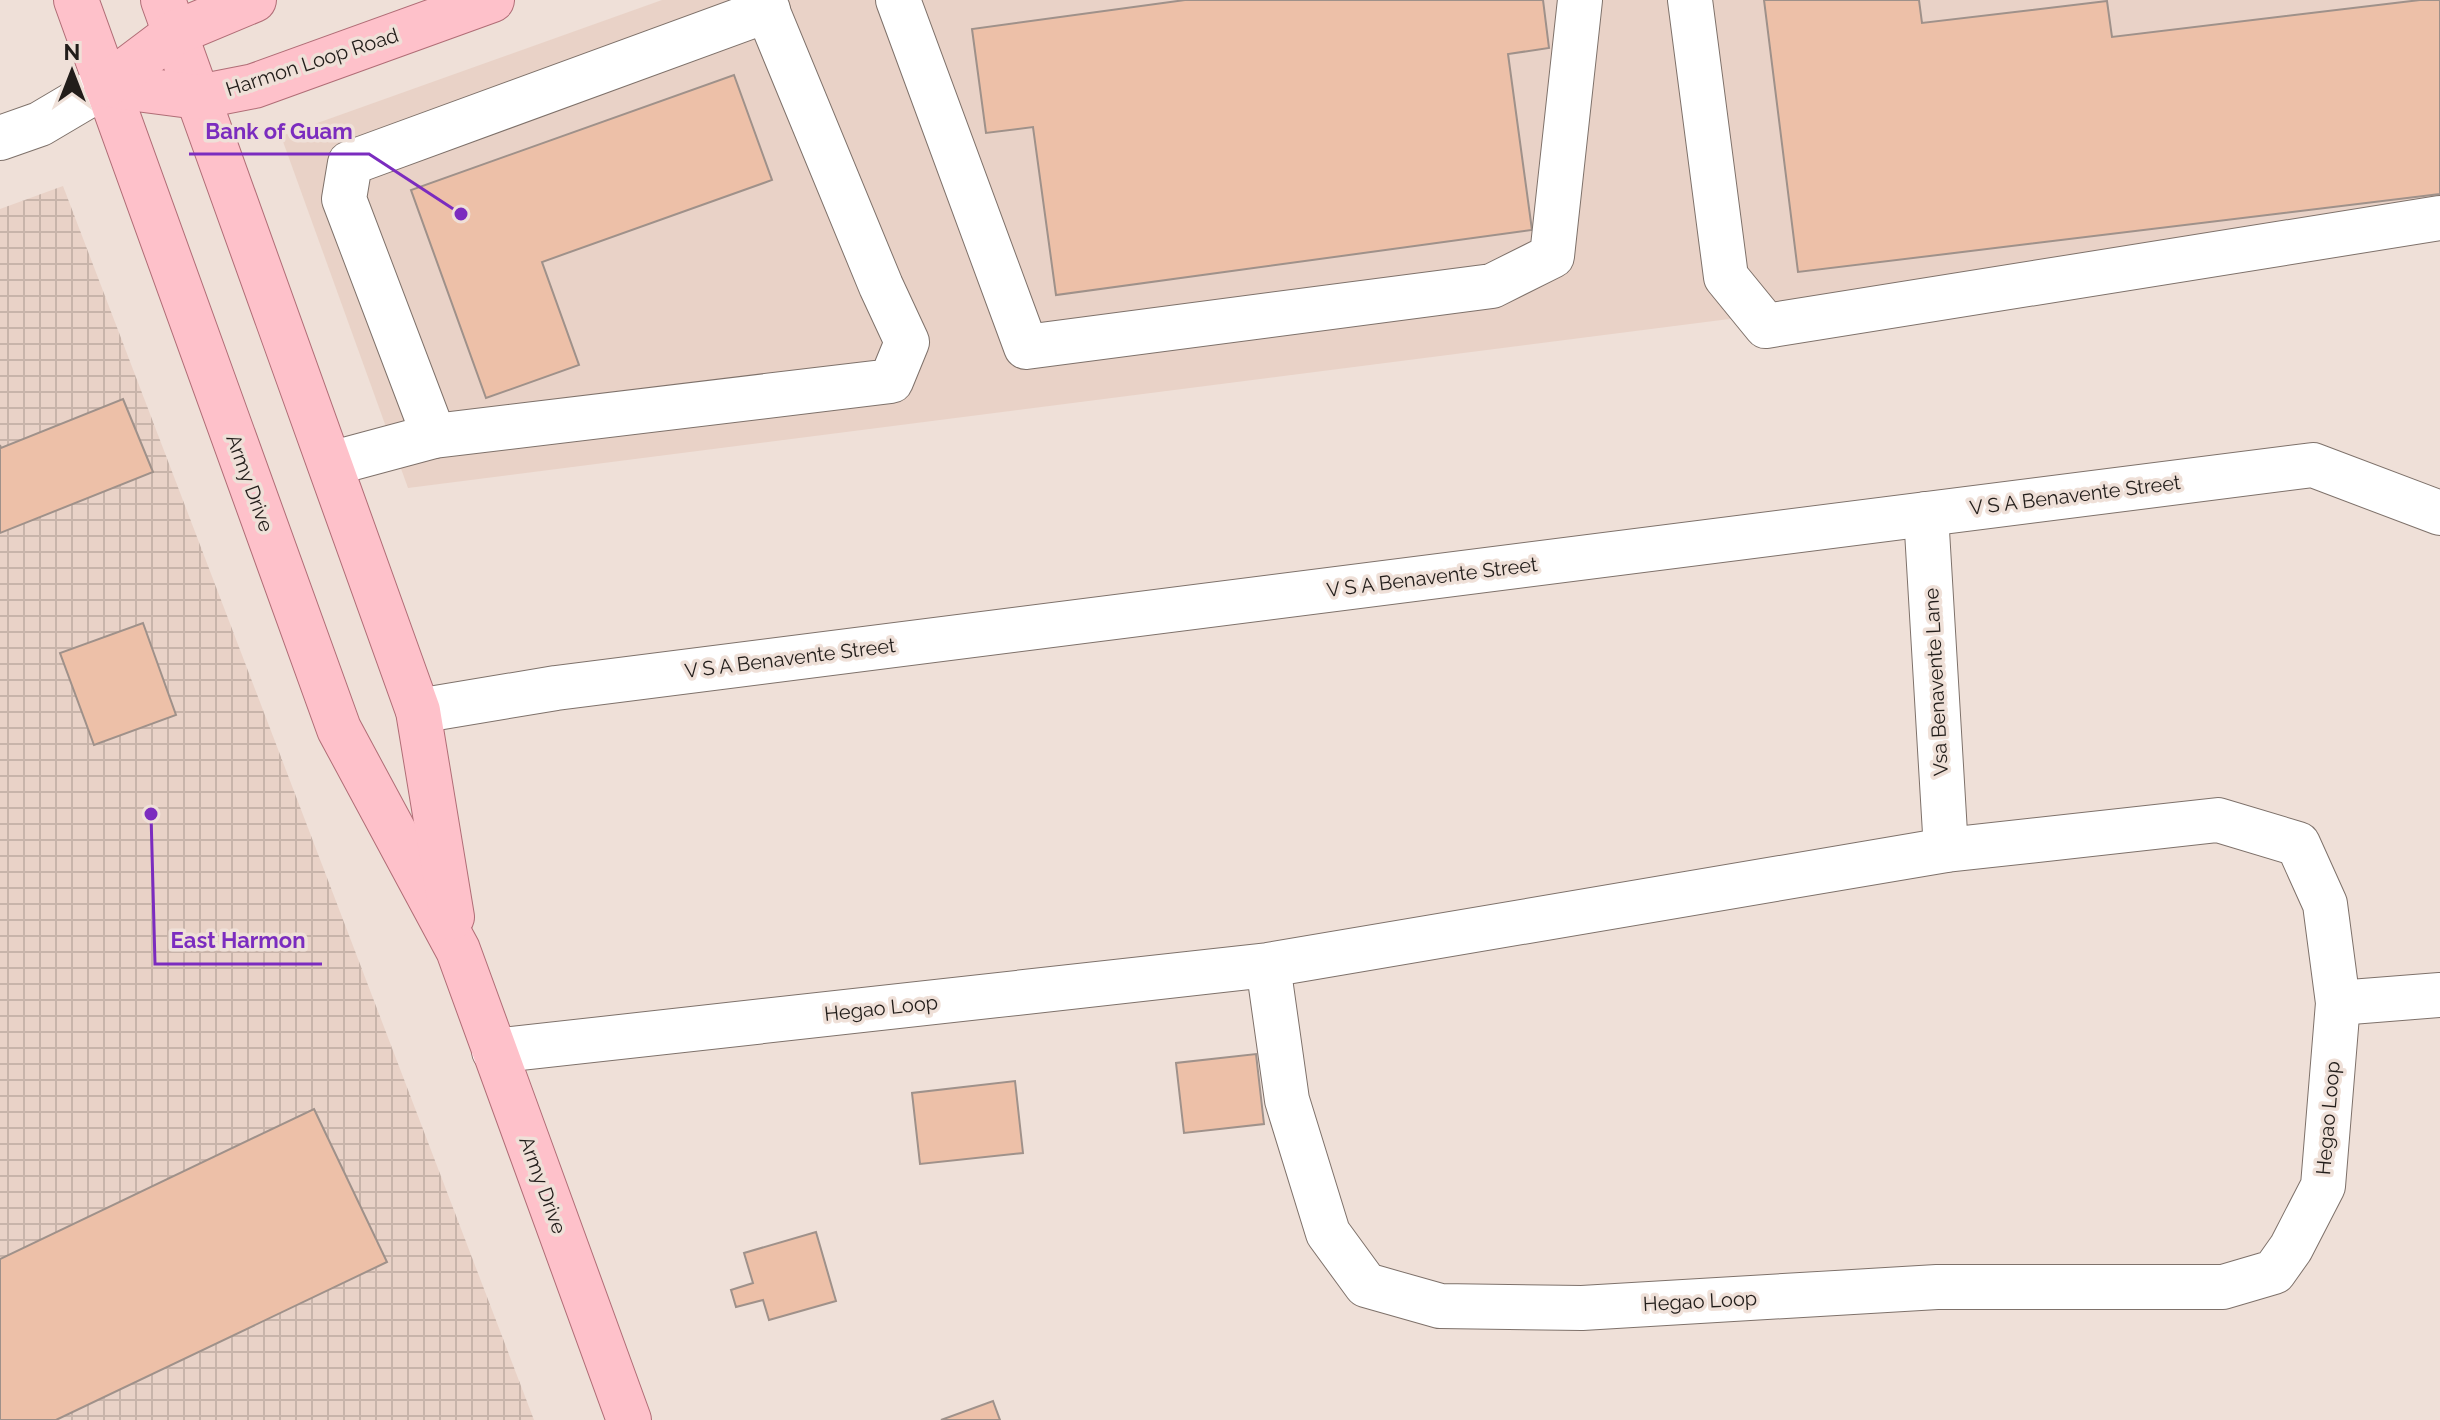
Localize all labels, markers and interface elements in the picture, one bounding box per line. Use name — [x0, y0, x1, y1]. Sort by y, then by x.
street label: Harmon Loop Road — [223, 23, 401, 101]
north arrow — [32, 32, 112, 112]
text: N — [64, 39, 80, 65]
callout: Bank of Guam — [189, 108, 369, 154]
text: Bank of Guam — [205, 118, 353, 144]
street label: Army Drive — [221, 431, 279, 535]
street label: V S A Benavente Street — [1968, 470, 2182, 520]
street label: V S A Benavente Street — [1325, 552, 1539, 602]
street label: Vsa Benavente Lane — [1919, 587, 1953, 777]
street label: V S A Benavente Street — [683, 633, 897, 683]
callout: East Harmon — [155, 918, 322, 964]
text: East Harmon — [171, 927, 305, 953]
street label: Hegao Loop — [823, 990, 939, 1026]
street label: Hegao Loop — [2311, 1060, 2345, 1176]
street label: Army Drive — [514, 1133, 572, 1237]
street label: Hegao Loop — [1642, 1286, 1758, 1316]

